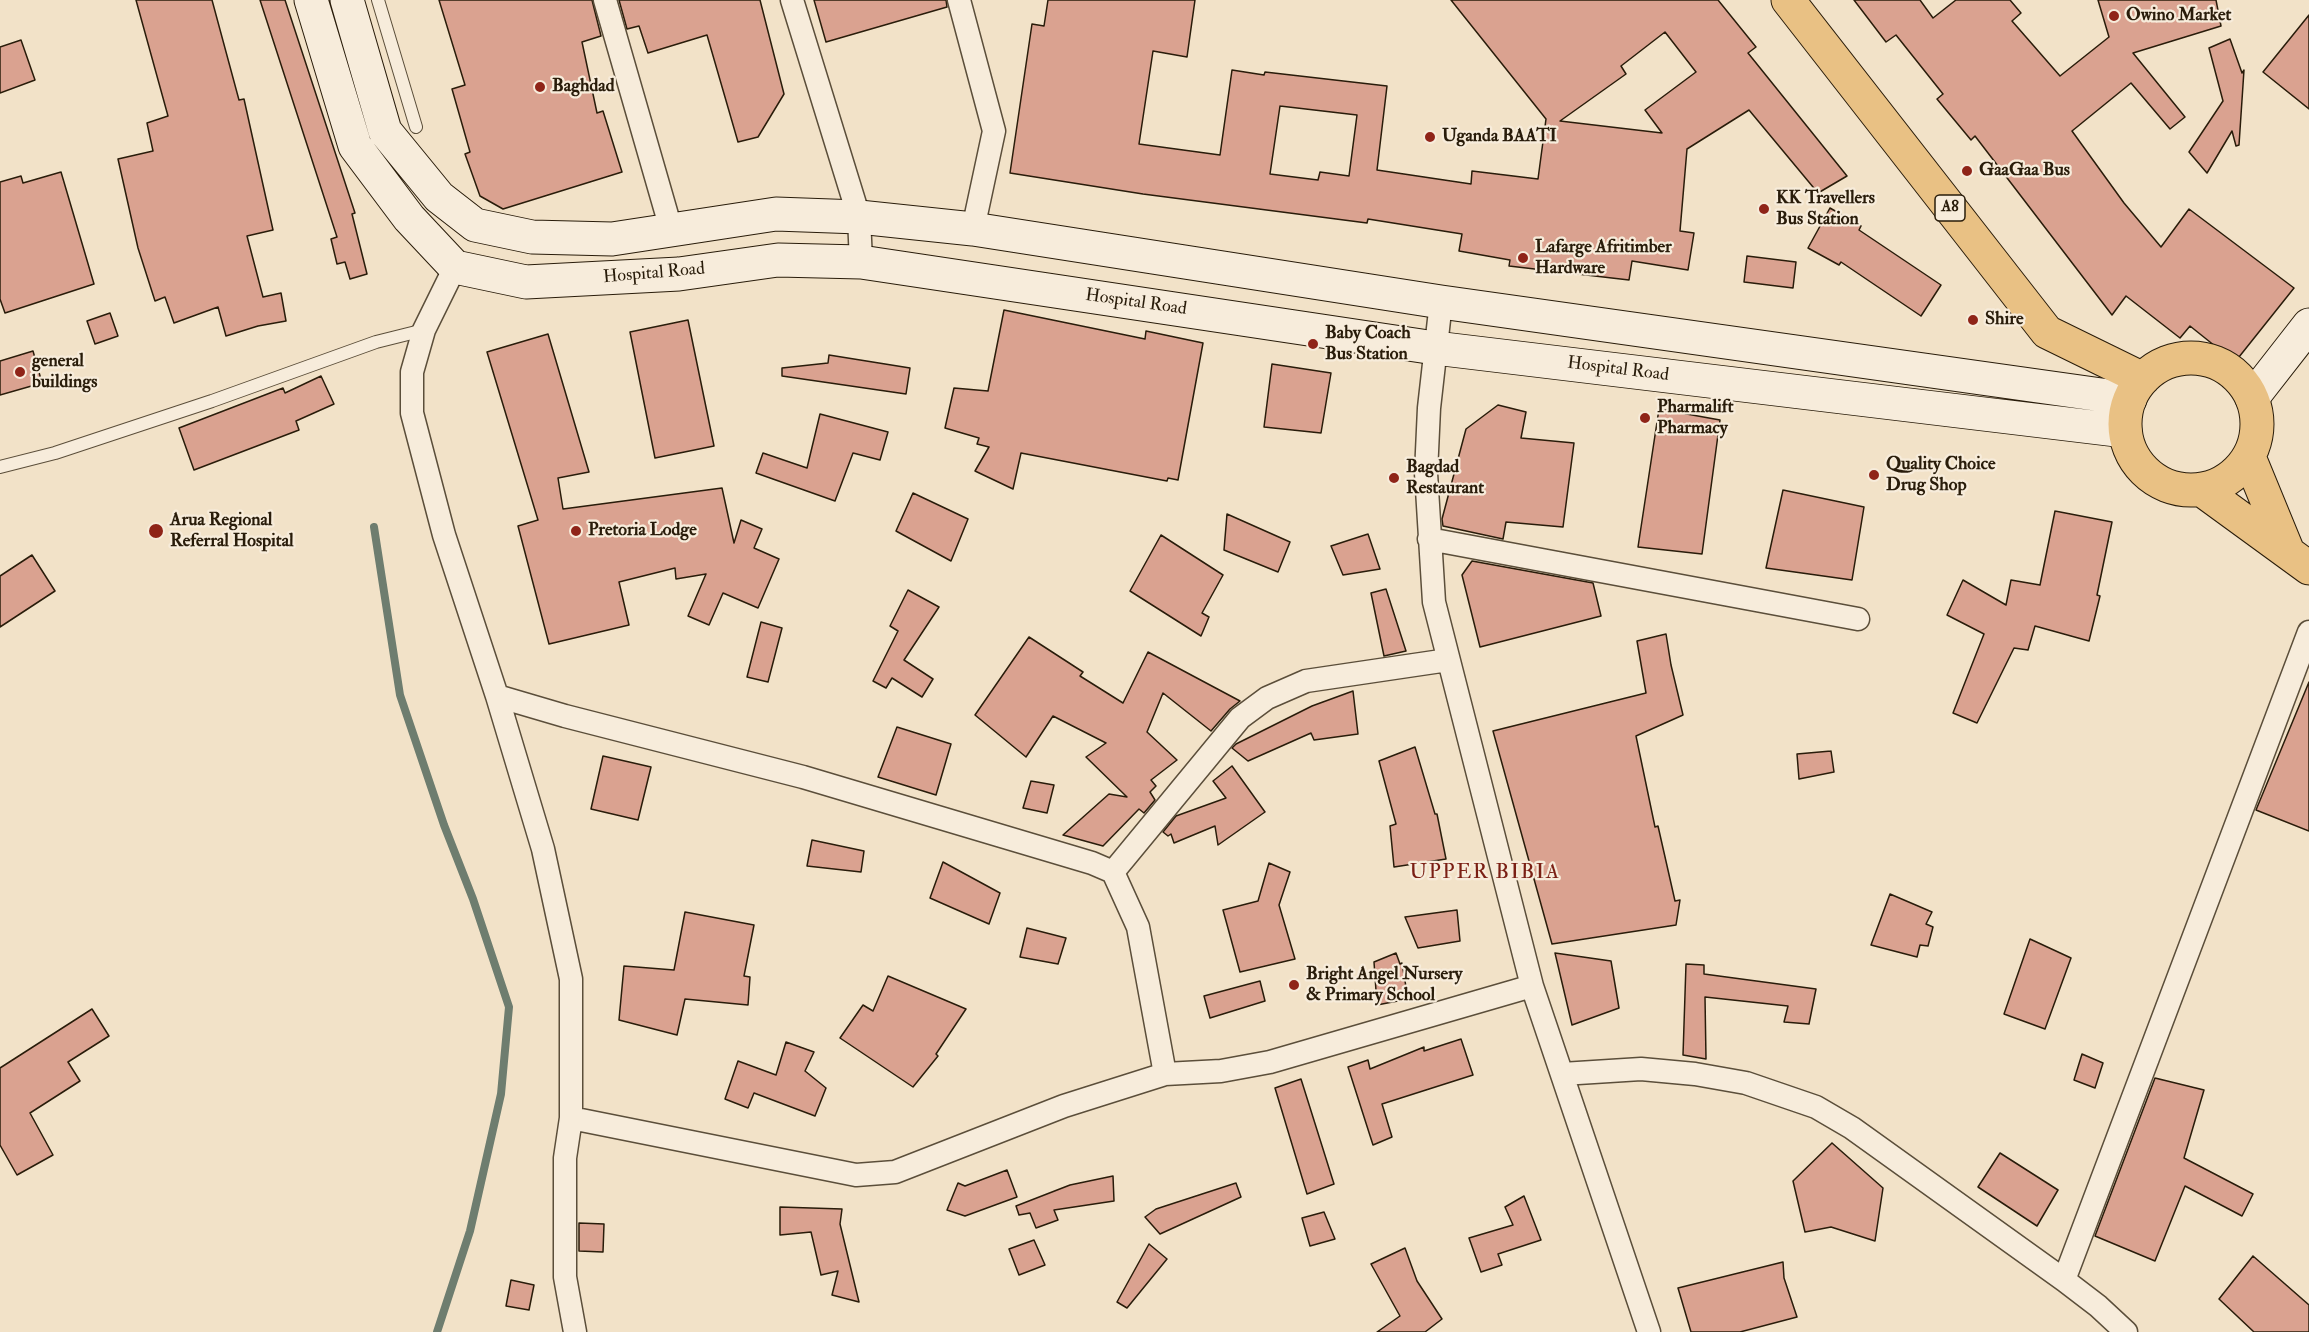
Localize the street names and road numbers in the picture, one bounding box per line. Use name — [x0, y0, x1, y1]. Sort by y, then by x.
road number: A8 — [1935, 195, 1965, 221]
street label: Hospital Road — [602, 259, 706, 289]
street label: Hospital Road — [1084, 285, 1188, 321]
street label: Hospital Road — [1566, 353, 1670, 387]

